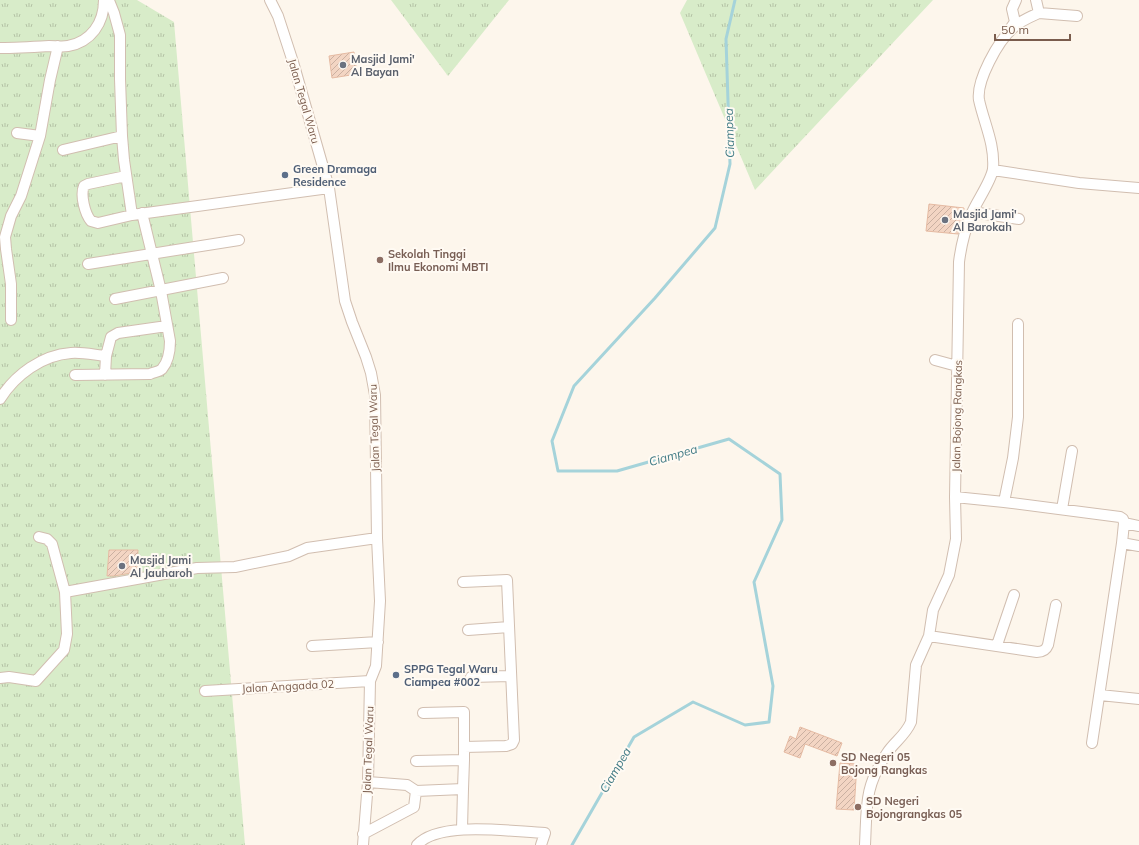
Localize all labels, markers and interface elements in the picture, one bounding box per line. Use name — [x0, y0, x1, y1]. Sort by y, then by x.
scale bar — [995, 16, 1070, 42]
text: 50 m — [1001, 22, 1029, 37]
place label: Masjid Jami' Al Bayan — [351, 52, 415, 79]
street label: Jalan Tegal Waru — [285, 57, 323, 145]
marker: Masjid Jami' Al Bayan — [338, 60, 348, 70]
water label: Ciampea — [721, 108, 737, 158]
place label: Green Dramaga Residence — [293, 162, 377, 189]
marker: Green Dramaga Residence — [280, 170, 290, 180]
place label: Masjid Jami' Al Barokah — [953, 207, 1017, 234]
marker: Masjid Jami' Al Barokah — [940, 215, 950, 225]
place label: Sekolah Tinggi Ilmu Ekonomi MBTI — [388, 247, 488, 274]
marker: Sekolah Tinggi Ilmu Ekonomi MBTI — [375, 255, 385, 265]
street label: Jalan Bojong Rangkas — [949, 360, 965, 472]
street label: Jalan Tegal Waru — [365, 384, 383, 472]
water label: Ciampea — [647, 441, 699, 469]
place label: Masjid Jami Al Jauharoh — [130, 553, 192, 580]
marker: Masjid Jami Al Jauharoh — [117, 561, 127, 571]
place label: SPPG Tegal Waru Ciampea #002 — [404, 662, 498, 689]
marker: SPPG Tegal Waru Ciampea #002 — [391, 670, 401, 680]
street label: Jalan Anggada 02 — [241, 677, 335, 695]
street label: Jalan Tegal Waru — [359, 706, 377, 794]
water label: Ciampea — [596, 745, 634, 795]
place label: SD Negeri 05 Bojong Rangkas — [841, 750, 928, 777]
marker: SD Negeri 05 Bojong Rangkas — [828, 758, 838, 768]
place label: SD Negeri Bojongrangkas 05 — [866, 794, 962, 821]
marker: SD Negeri Bojongrangkas 05 — [853, 802, 863, 812]

